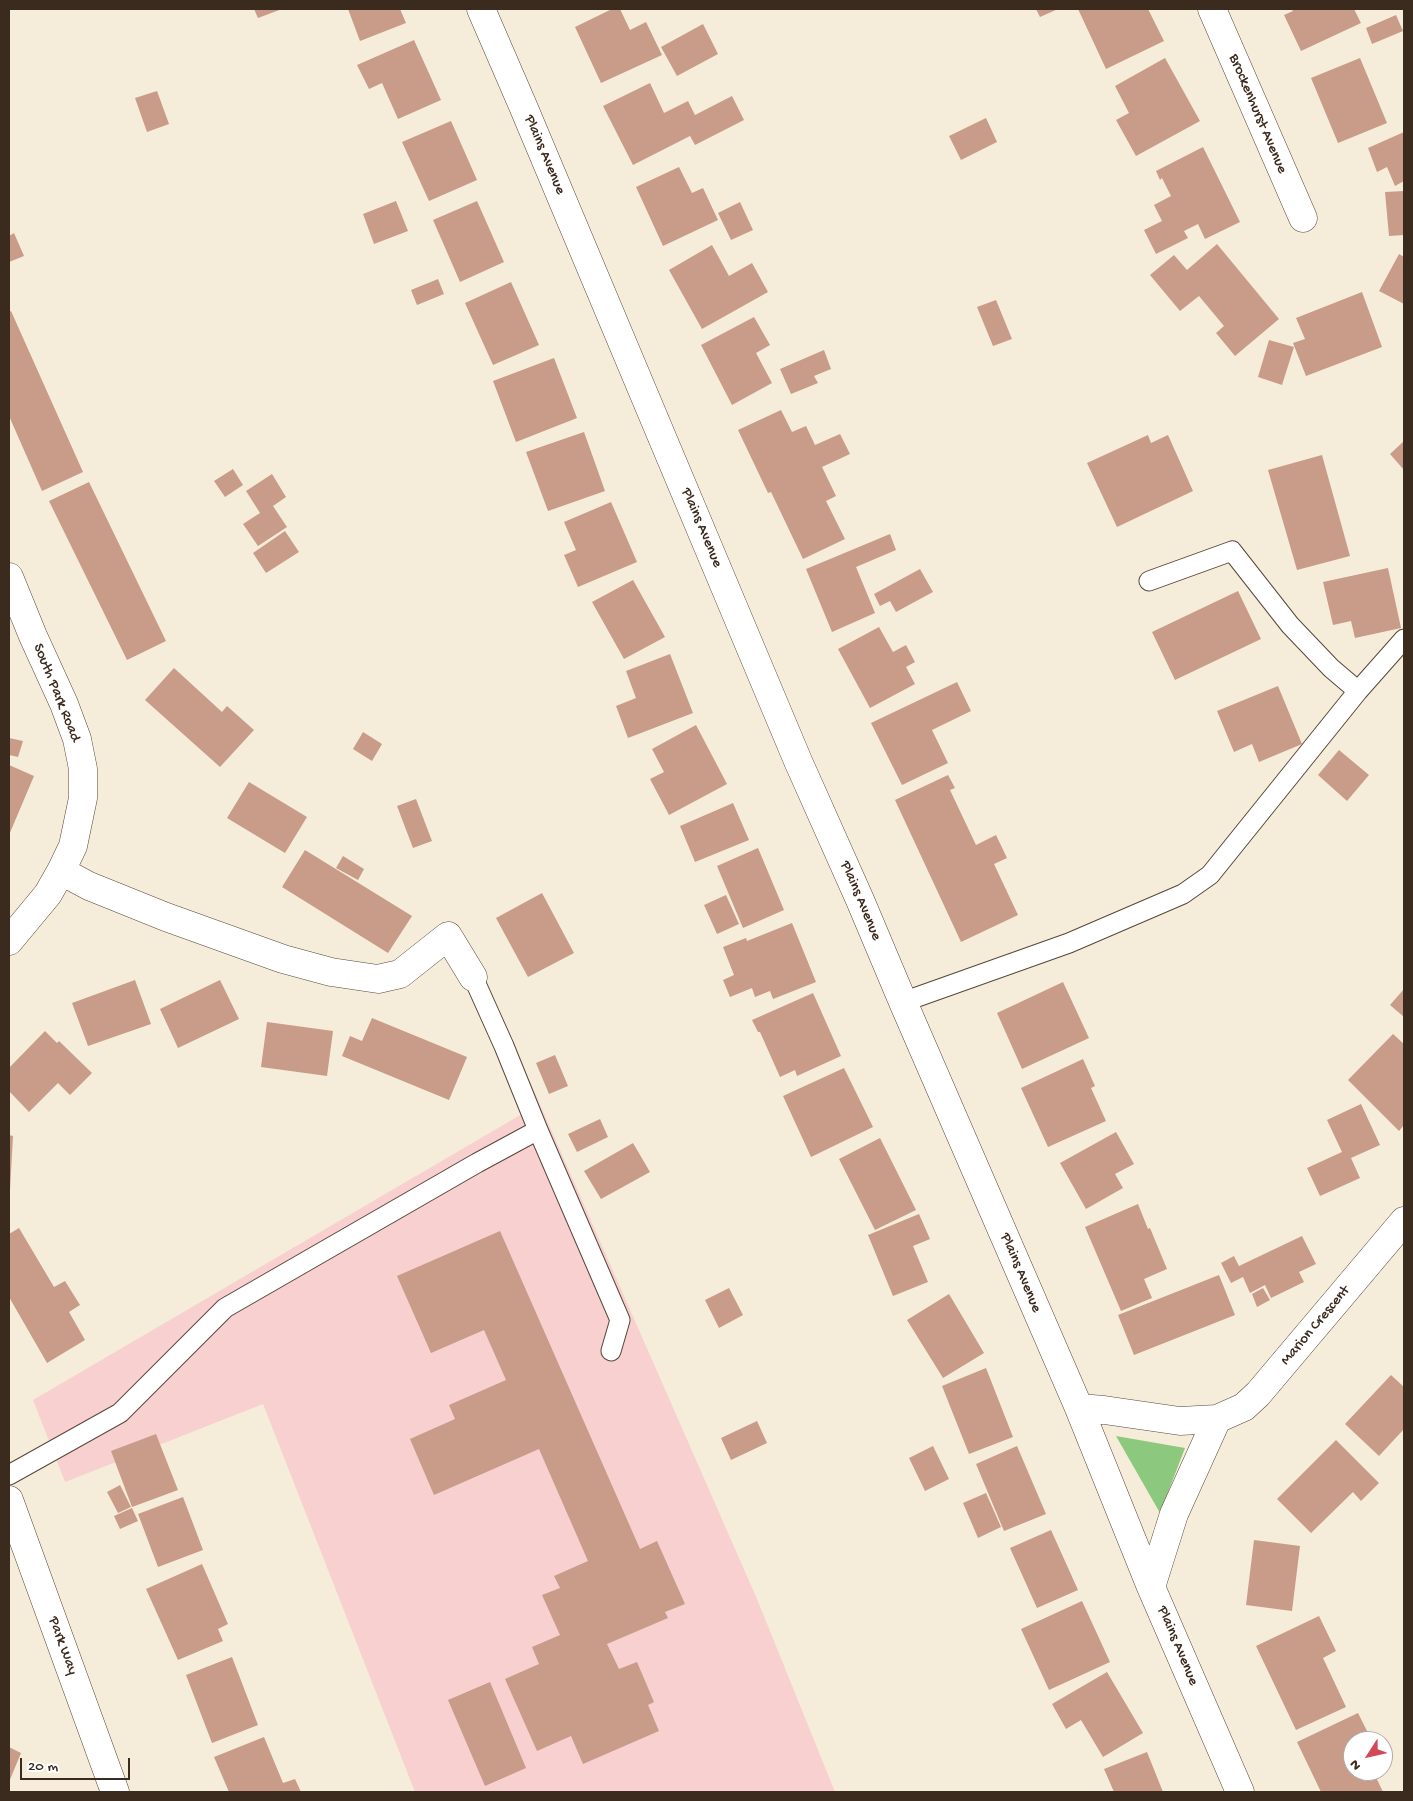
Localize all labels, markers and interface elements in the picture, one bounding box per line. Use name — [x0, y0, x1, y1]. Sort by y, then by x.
street label: Brockenhurst Avenue — [1224, 52, 1290, 176]
street label: Plains Avenue — [519, 113, 569, 197]
street label: Plains Avenue — [676, 486, 726, 570]
street label: South Park Road — [28, 641, 84, 745]
street label: Plains Avenue — [835, 859, 885, 943]
street label: Plains Avenue — [995, 1231, 1045, 1315]
street label: Marion Crescent — [1277, 1282, 1355, 1370]
street label: Plains Avenue — [1152, 1604, 1202, 1688]
street label: Park Way — [43, 1614, 81, 1678]
north arrow — [1343, 1731, 1393, 1781]
scale bar — [22, 1748, 132, 1780]
text: N — [1347, 1756, 1366, 1773]
text: 20 m — [28, 1758, 58, 1776]

